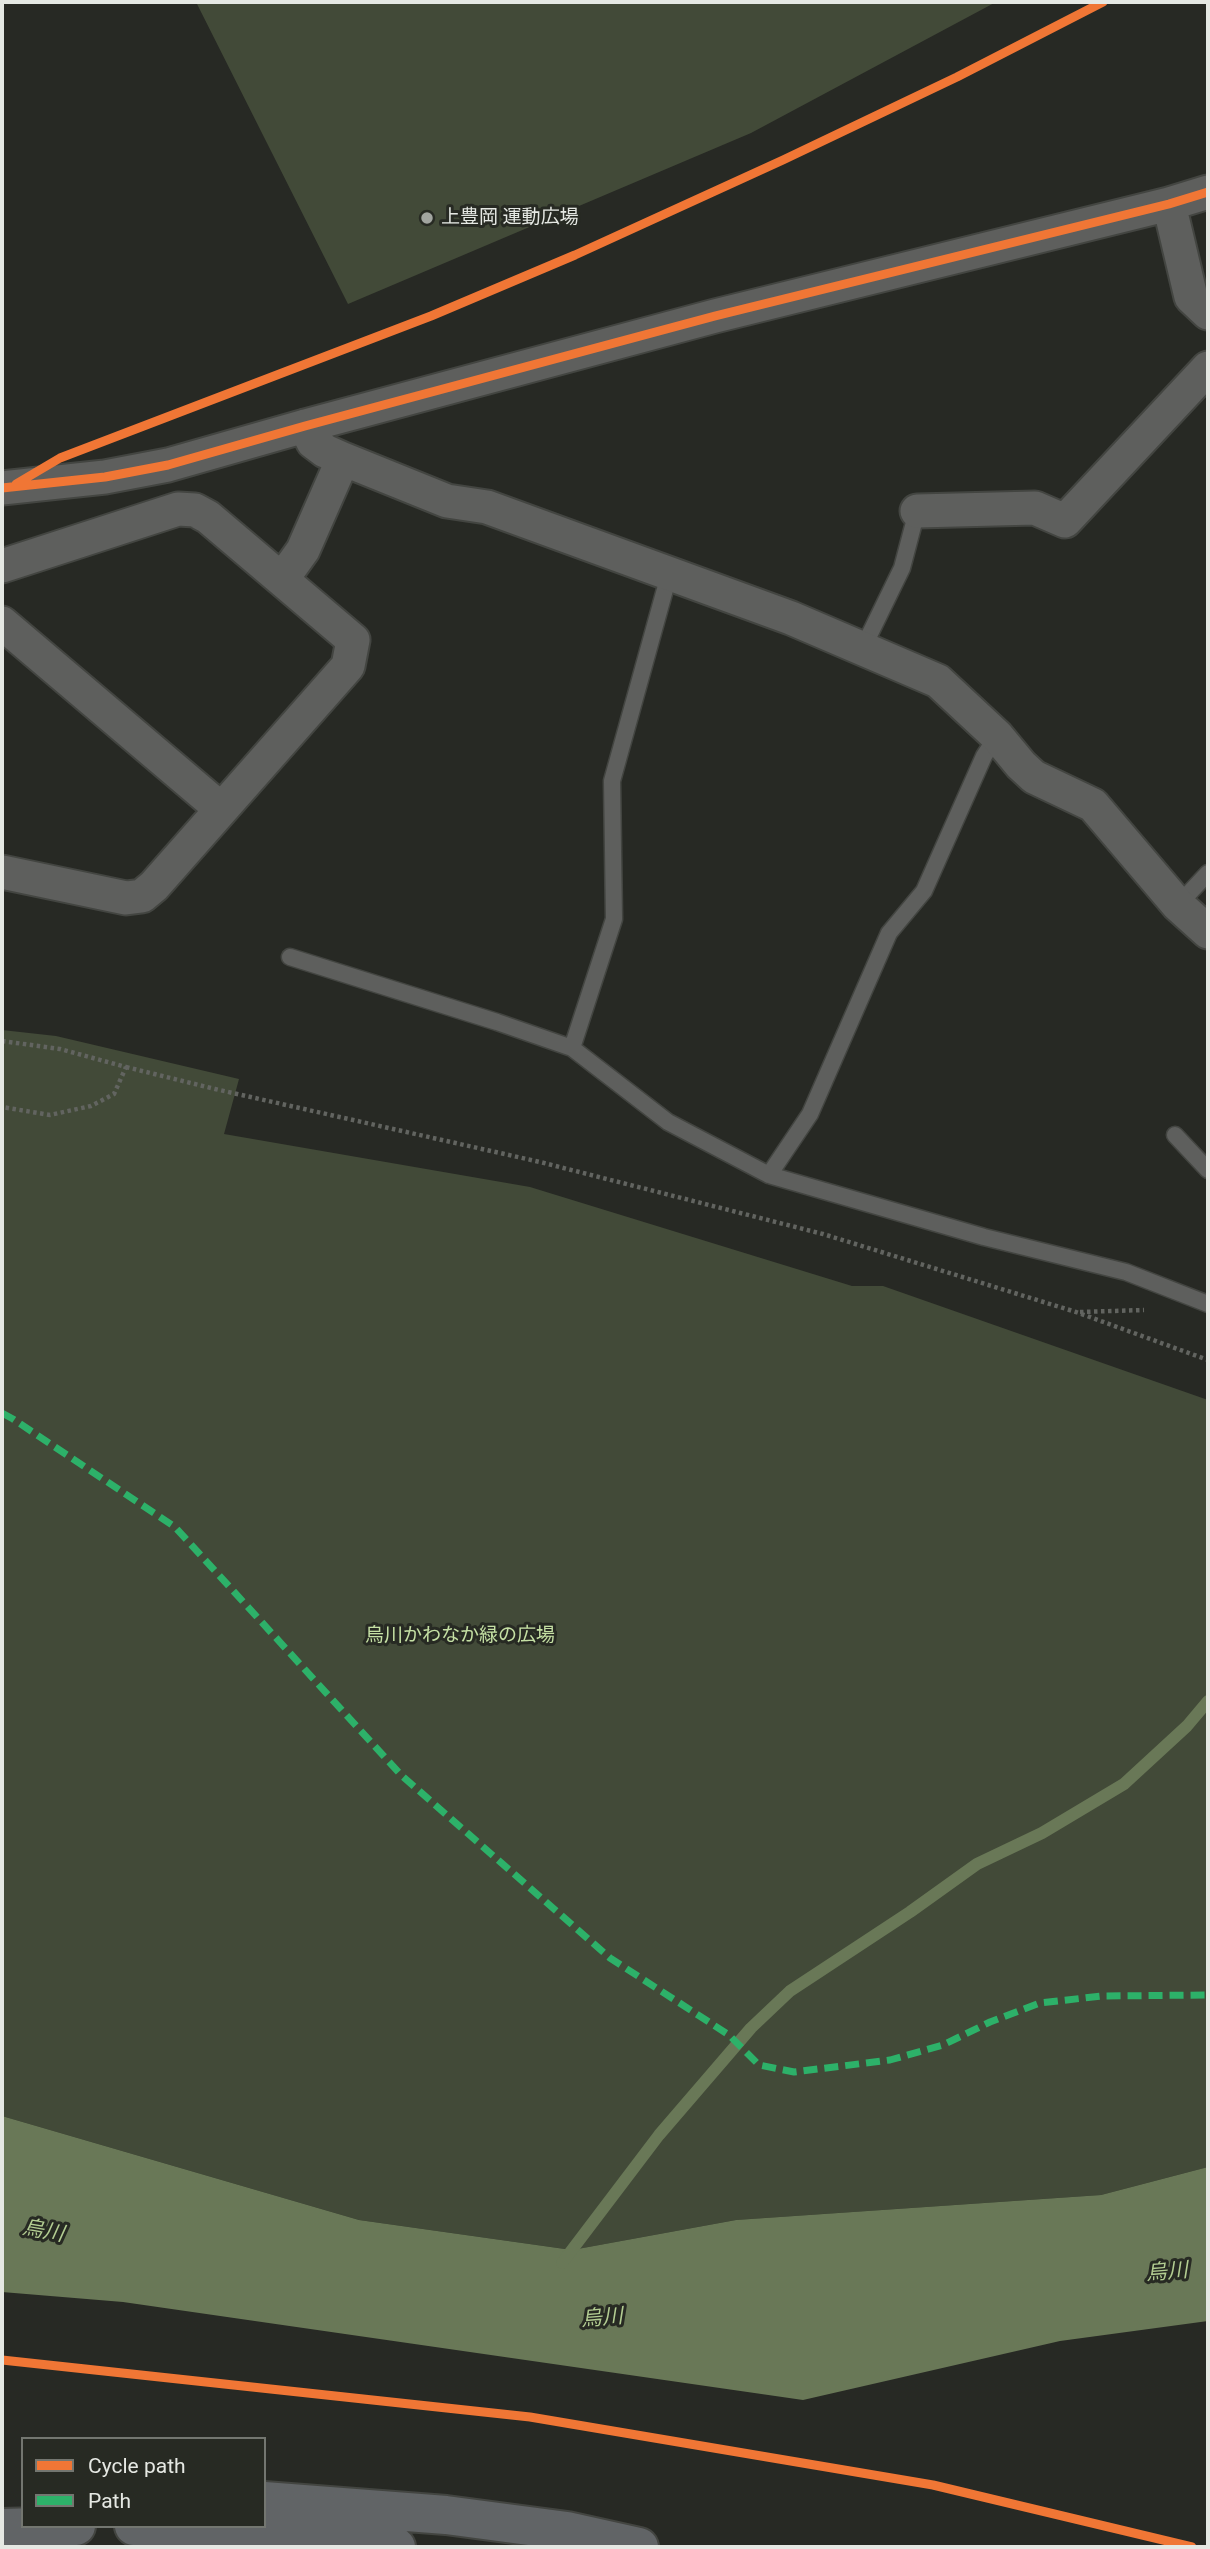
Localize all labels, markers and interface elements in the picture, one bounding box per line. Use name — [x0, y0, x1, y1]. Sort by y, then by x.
place label: 上豊岡 運動広場 — [441, 207, 579, 229]
marker: 上豊岡 運動広場 — [419, 210, 435, 226]
park label: 烏川かわなか緑の広場 — [365, 1625, 555, 1647]
water label: 烏川 — [20, 2216, 66, 2248]
water label: 烏川 — [1145, 2259, 1189, 2287]
water label: 烏川 — [580, 2305, 624, 2333]
legend — [21, 2437, 266, 2528]
text: Cycle path — [88, 2454, 186, 2478]
text: Path — [88, 2489, 131, 2513]

